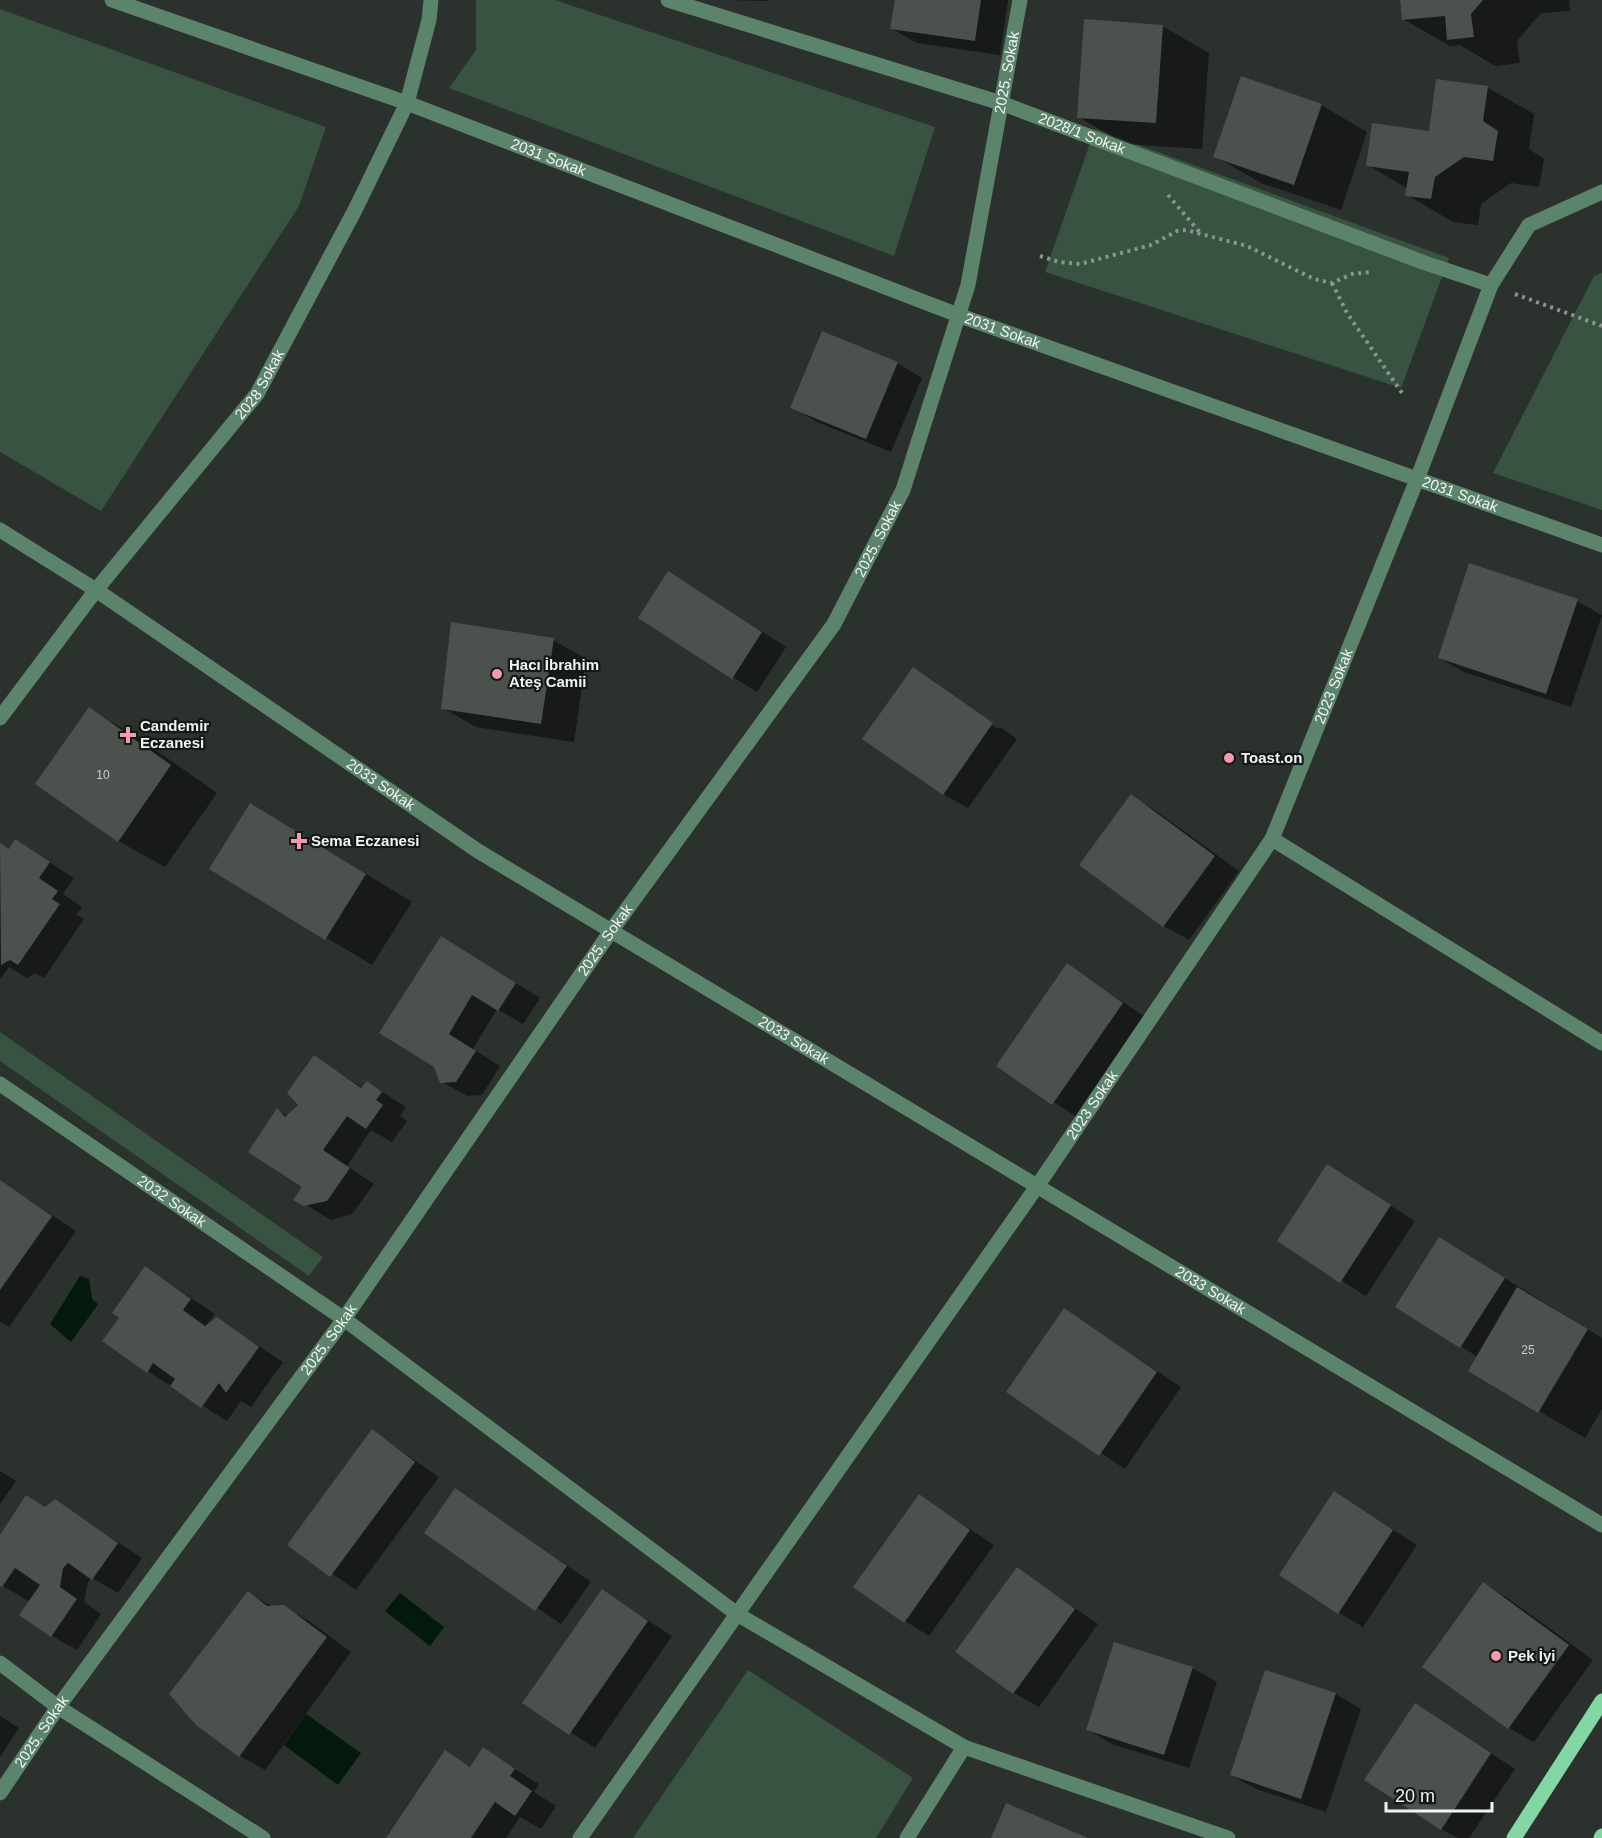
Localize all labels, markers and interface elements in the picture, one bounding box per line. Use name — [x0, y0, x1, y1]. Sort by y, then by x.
street label: 2025. Sokak — [990, 29, 1022, 115]
street label: 2028/1 Sokak — [1036, 109, 1128, 157]
street label: 2031 Sokak — [509, 135, 589, 179]
street label: 2031 Sokak — [962, 309, 1043, 352]
street label: 2028 Sokak — [231, 346, 287, 422]
street label: 2031 Sokak — [1420, 473, 1501, 515]
street label: 2025. Sokak — [851, 497, 904, 580]
street label: 2023 Sokak — [1310, 646, 1356, 726]
place label: Hacı İbrahim Ateş Camii — [509, 656, 599, 690]
marker: Hacı İbrahim Ateş Camii — [490, 667, 504, 681]
place label: Candemir Eczanesi — [140, 717, 209, 751]
marker: Candemir Eczanesi — [121, 728, 135, 742]
place label: Toast.on — [1241, 749, 1302, 766]
marker: Toast.on — [1222, 751, 1236, 765]
street label: 2033 Sokak — [343, 755, 419, 814]
house number: 10 — [96, 768, 110, 782]
place label: Sema Eczanesi — [311, 832, 419, 849]
marker: Sema Eczanesi — [292, 834, 306, 848]
street label: 2025. Sokak — [574, 900, 636, 979]
street label: 2033 Sokak — [756, 1012, 833, 1068]
street label: 2023 Sokak — [1062, 1067, 1121, 1142]
street label: 2032 Sokak — [135, 1172, 210, 1231]
street label: 2033 Sokak — [1172, 1262, 1250, 1318]
street label: 2025. Sokak — [297, 1300, 360, 1378]
house number: 25 — [1521, 1343, 1535, 1357]
place label: Pek İyi — [1508, 1647, 1556, 1664]
marker: Pek İyi — [1489, 1649, 1503, 1663]
street label: 2025. Sokak — [11, 1692, 72, 1771]
scale bar — [1386, 1775, 1492, 1813]
text: 20 m — [1395, 1786, 1435, 1806]

